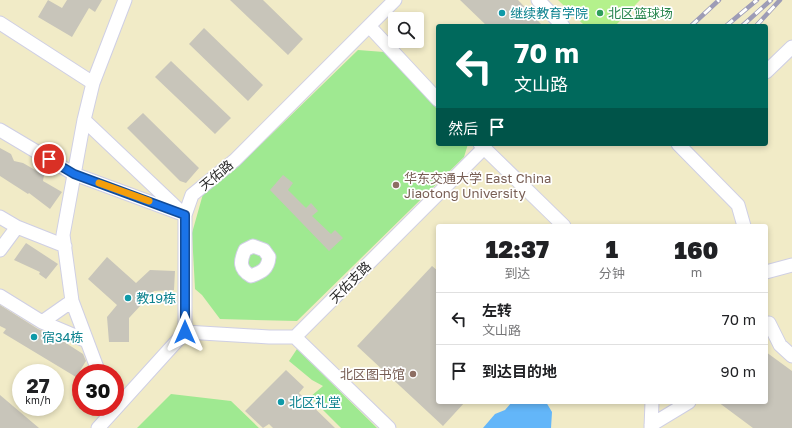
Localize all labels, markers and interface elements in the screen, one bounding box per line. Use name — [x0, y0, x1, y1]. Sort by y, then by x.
place label: 继续教育学院 — [510, 5, 588, 21]
place label: 北区篮球场 — [608, 5, 673, 21]
marker: 继续教育学院 — [497, 8, 507, 18]
marker: 北区篮球场 — [595, 8, 605, 18]
map controls — [388, 12, 424, 48]
button: search — [388, 12, 424, 48]
text: 70 m — [514, 36, 579, 69]
icon: left — [448, 40, 500, 92]
text: 文山路 — [514, 73, 568, 95]
icon: arrive — [486, 116, 508, 138]
text: 然后 — [448, 119, 478, 137]
pin — [32, 142, 66, 176]
icon: arrive — [38, 148, 60, 170]
street label: 天佑路 — [196, 156, 236, 194]
place label: 华东交通大学 East China Jiaotong University — [404, 170, 551, 201]
marker: 华东交通大学 East China Jiaotong University — [391, 180, 401, 190]
text: 12:37 — [486, 234, 549, 263]
text: 1 — [605, 234, 618, 263]
text: 160 — [674, 235, 718, 264]
street label: 天佑支路 — [326, 258, 374, 306]
text: m — [691, 264, 702, 280]
text: 到达 — [504, 265, 530, 281]
text: 分钟 — [599, 265, 625, 281]
place label: 教19栋 — [136, 290, 176, 306]
marker: 教19栋 — [123, 293, 133, 303]
text: 左转 — [482, 301, 512, 319]
icon: left — [448, 308, 470, 330]
text: 70 m — [722, 310, 756, 328]
position arrow — [164, 311, 206, 353]
text: 文山路 — [482, 322, 521, 338]
place label: 宿34栋 — [42, 329, 84, 345]
marker: 宿34栋 — [29, 332, 39, 342]
icon: arrive — [448, 360, 470, 382]
text: 到达目的地 — [482, 362, 557, 380]
text: 90 m — [721, 362, 756, 380]
speed limit sign: 30 — [72, 364, 124, 416]
place label: 北区图书馆 — [340, 366, 405, 382]
marker: 北区图书馆 — [408, 369, 418, 379]
text: 27 — [26, 373, 50, 397]
text: km/h — [25, 394, 51, 406]
place label: 北区礼堂 — [289, 394, 341, 410]
marker: 北区礼堂 — [276, 397, 286, 407]

